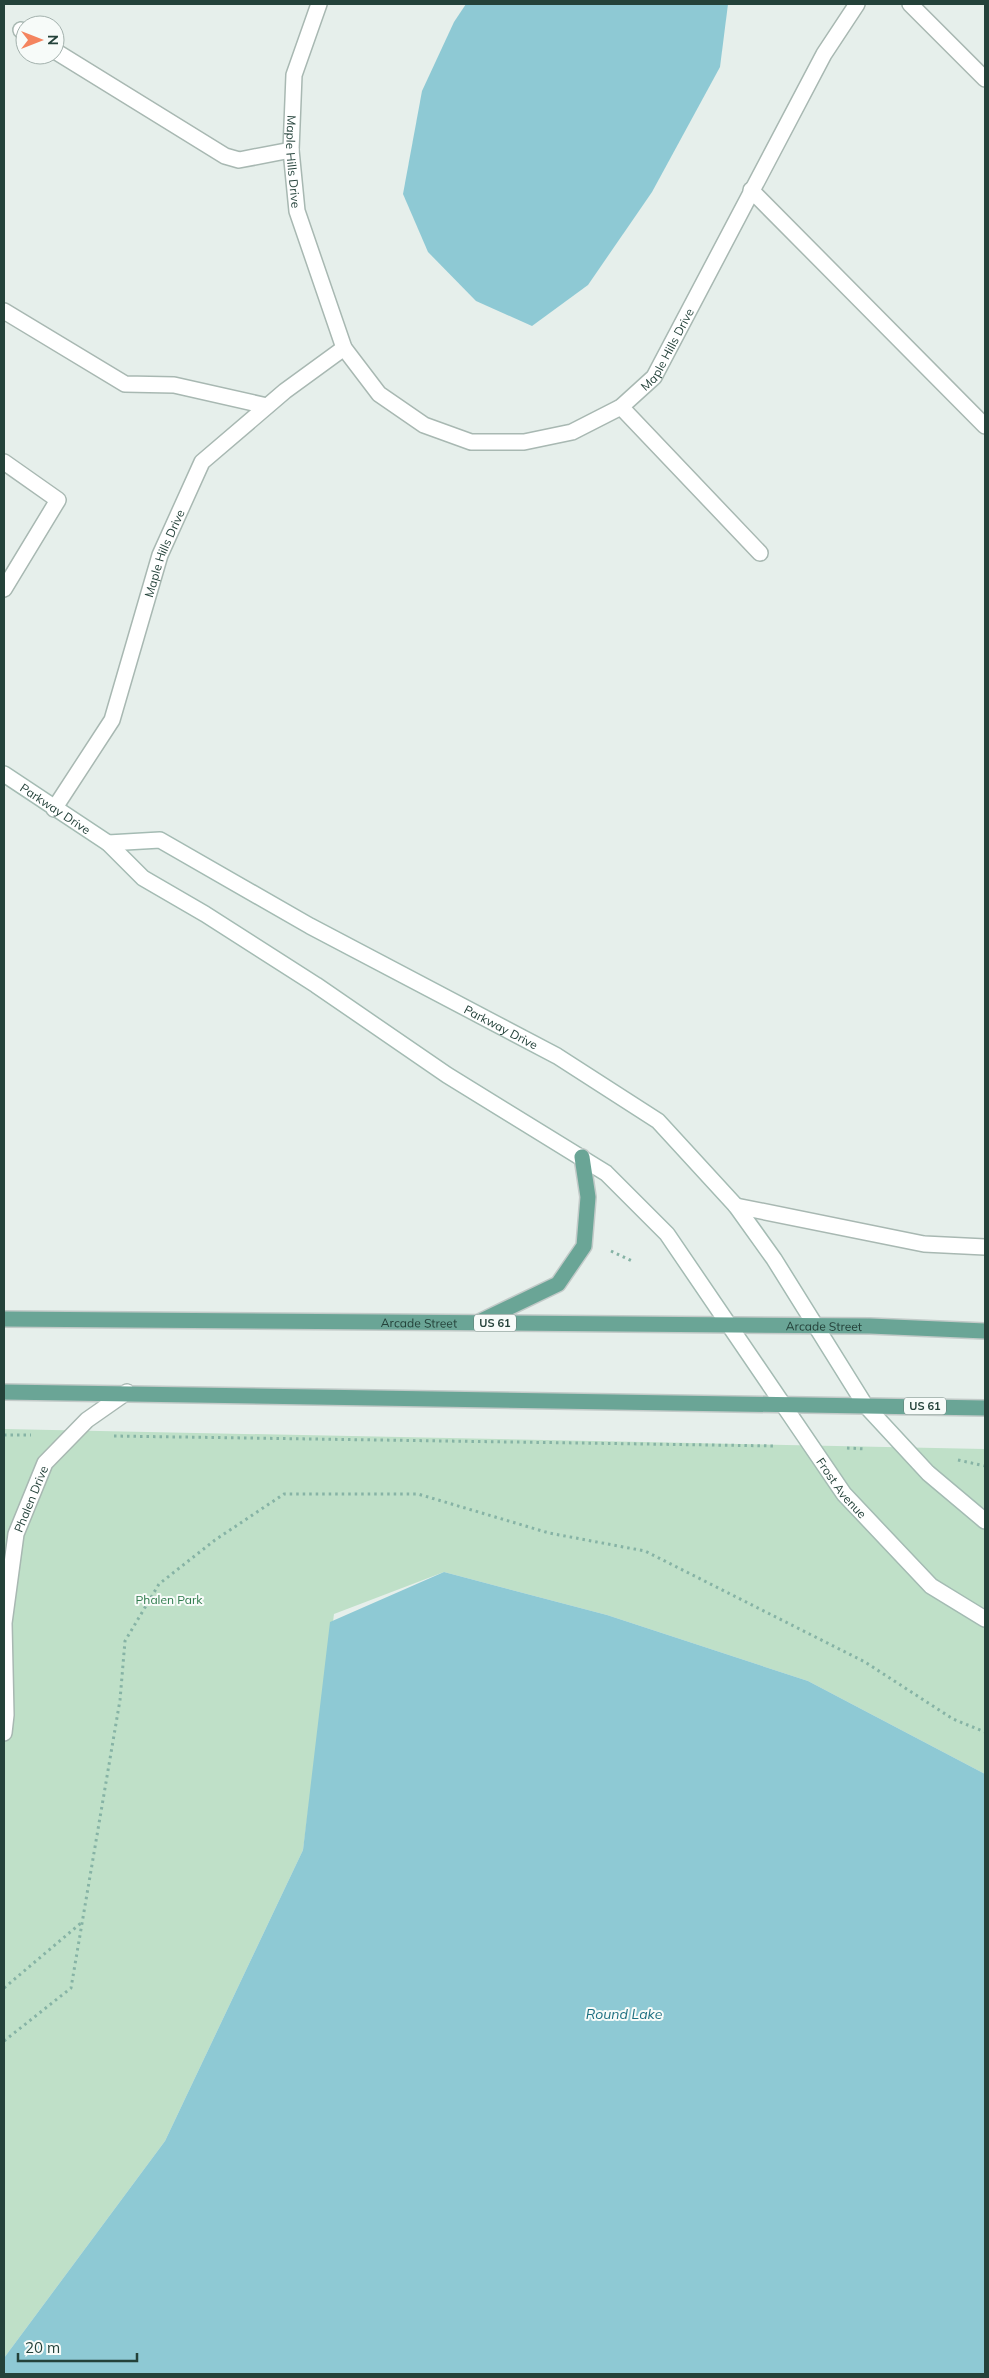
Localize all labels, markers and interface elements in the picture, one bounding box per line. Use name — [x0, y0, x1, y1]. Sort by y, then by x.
north arrow — [15, 15, 65, 65]
text: N — [44, 35, 62, 45]
street label: Maple Hills Drive — [283, 115, 304, 209]
street label: Maple Hills Drive — [637, 305, 697, 393]
street label: Maple Hills Drive — [141, 507, 187, 599]
street label: Parkway Drive — [18, 780, 94, 837]
street label: Parkway Drive — [462, 1001, 541, 1052]
street label: Arcade Street — [381, 1315, 457, 1330]
road number: US 61 — [474, 1315, 516, 1332]
street label: Arcade Street — [786, 1318, 862, 1333]
road number: US 61 — [904, 1398, 946, 1414]
street label: Frost Avenue — [814, 1454, 870, 1521]
street label: Phalen Drive — [10, 1463, 51, 1534]
park label: Phalen Park — [136, 1592, 203, 1607]
water label: Round Lake — [586, 2005, 663, 2023]
scale bar — [18, 2330, 136, 2362]
text: 20 m — [25, 2338, 60, 2357]

